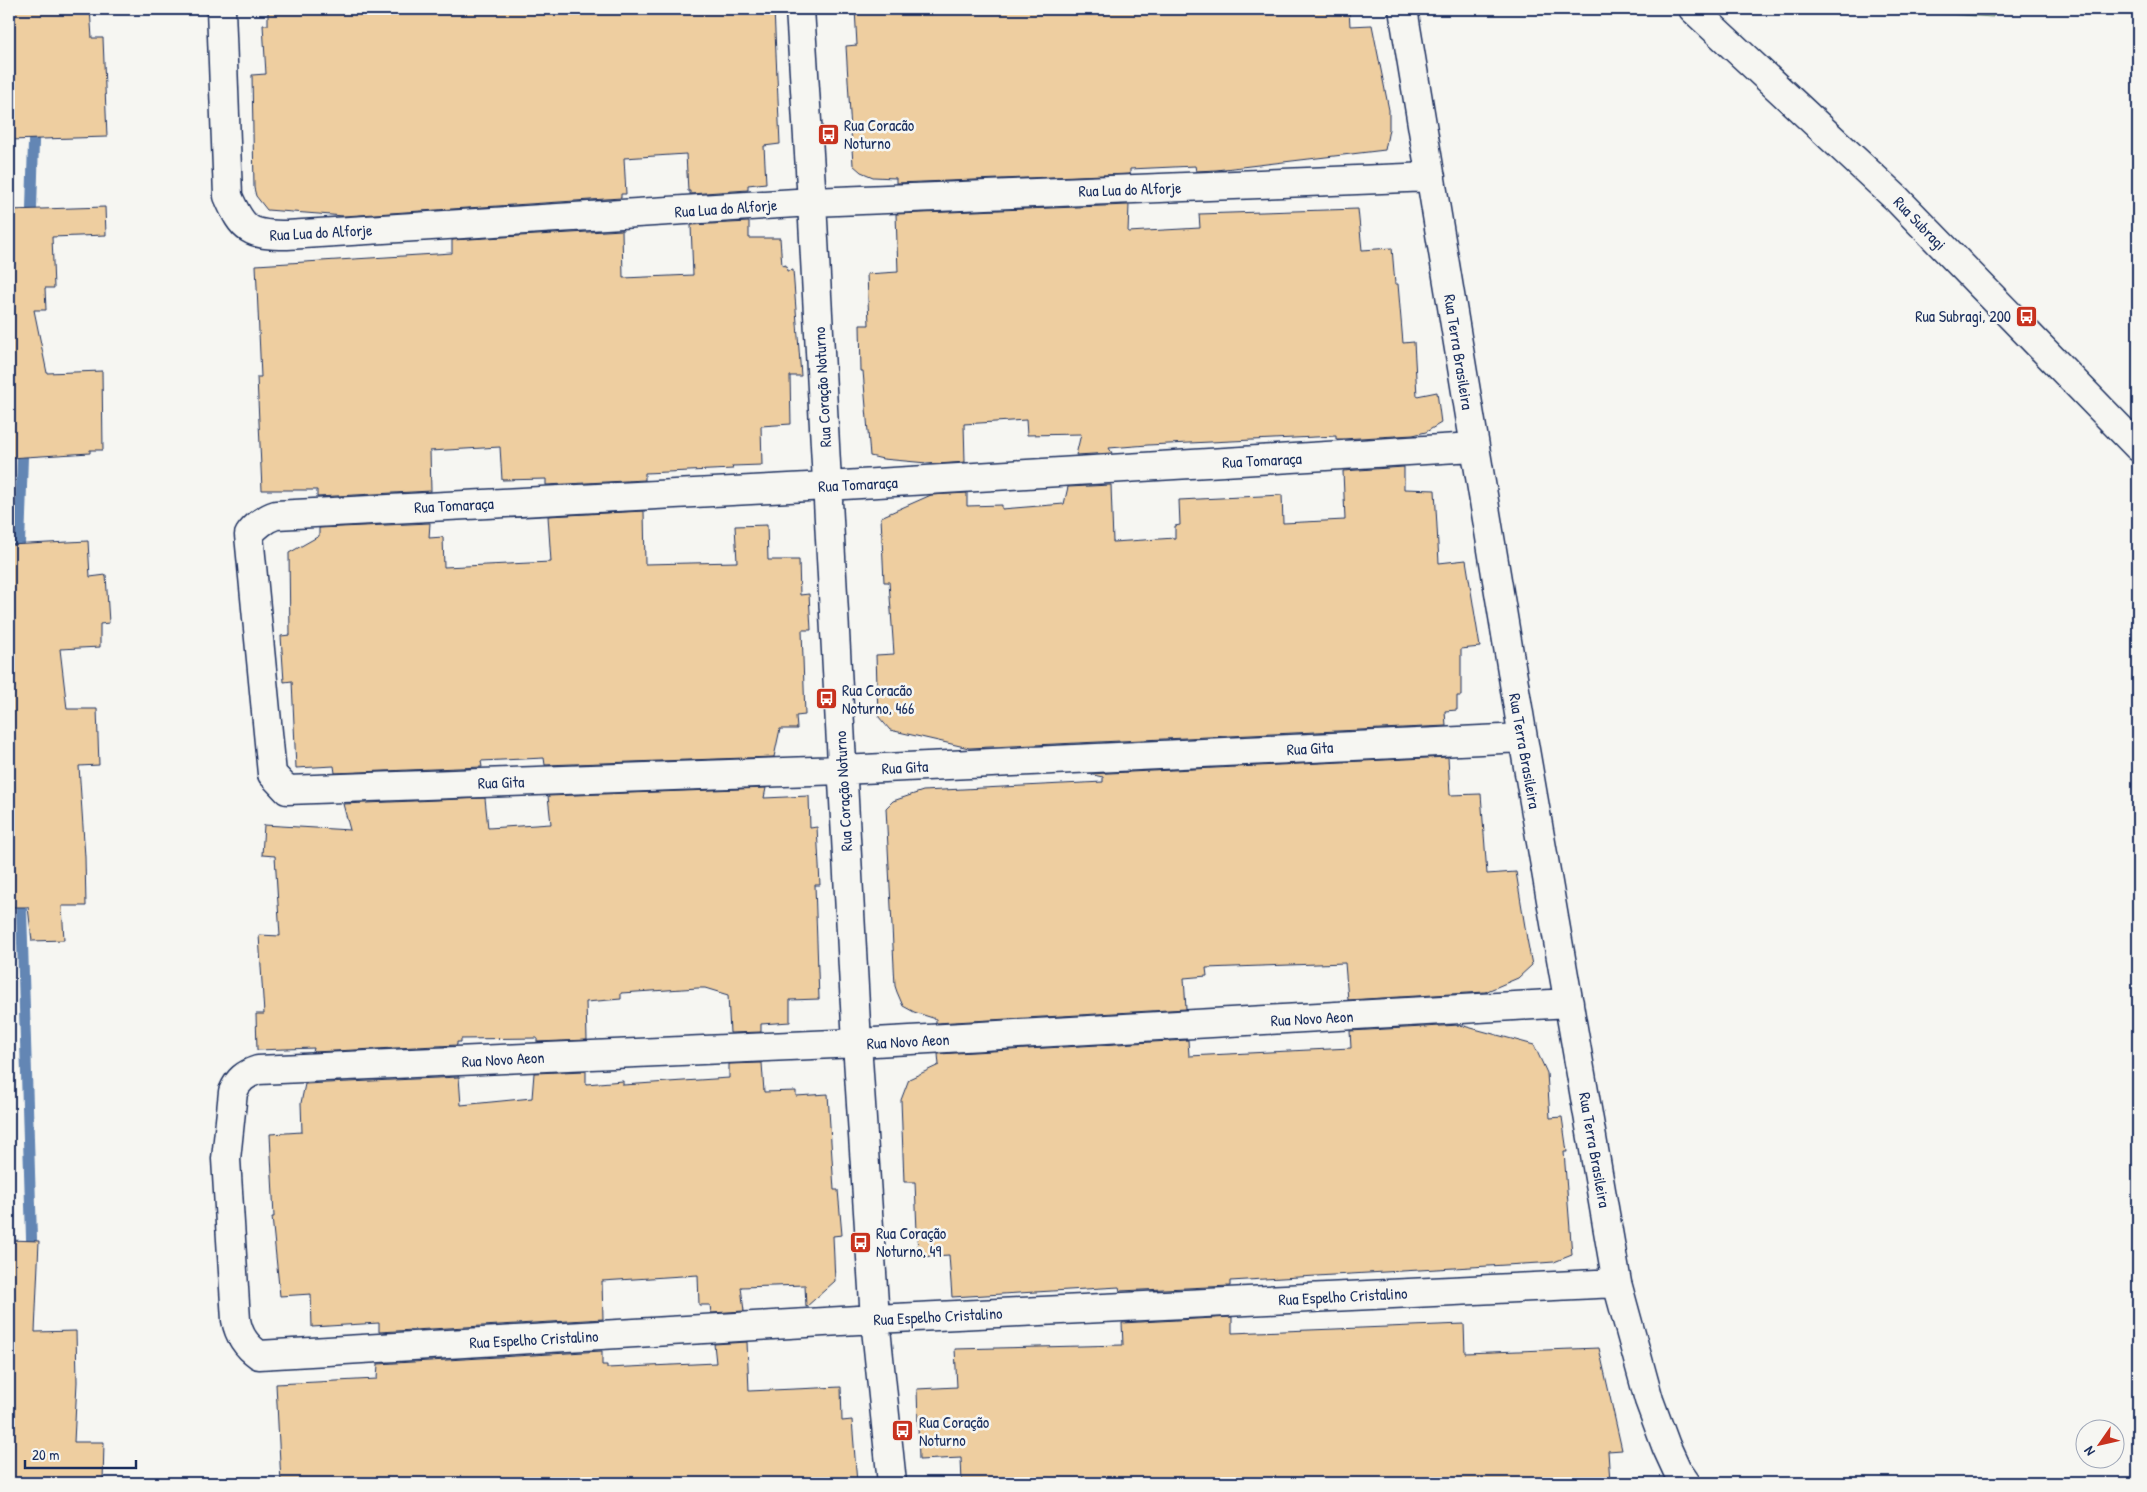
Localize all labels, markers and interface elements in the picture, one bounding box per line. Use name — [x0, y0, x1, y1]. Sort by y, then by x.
place label: Rua Coracão Noturno — [844, 114, 915, 154]
bus stop icon: Rua Coracão Noturno — [816, 122, 840, 146]
street label: Rua Lua do Alforje — [1078, 176, 1182, 202]
street label: Rua Subragi — [1889, 191, 1951, 255]
street label: Rua Lua do Alforje — [674, 193, 779, 223]
street label: Rua Lua do Alforje — [269, 218, 374, 246]
street label: Rua Terra Brasileira — [1439, 293, 1479, 411]
bus stop icon: Rua Subragi, 200 — [2015, 304, 2039, 328]
place label: Rua Subragi, 200 — [1915, 305, 2011, 327]
street label: Rua Coração Noturno — [808, 326, 836, 448]
street label: Rua Tomaraça — [1222, 447, 1302, 473]
street label: Rua Tomaraça — [818, 471, 898, 497]
street label: Rua Tomaraça — [414, 492, 494, 518]
place label: Rua Coracão Noturno, 466 — [842, 679, 914, 719]
bus stop icon: Rua Coracão Noturno, 466 — [814, 687, 838, 711]
street label: Rua Terra Brasileira — [1504, 692, 1546, 810]
street label: Rua Coração Noturno — [829, 730, 857, 852]
street label: Rua Gita — [1286, 736, 1334, 760]
street label: Rua Gita — [881, 755, 929, 779]
street label: Rua Gita — [477, 770, 525, 794]
street label: Rua Novo Aeon — [1270, 1005, 1354, 1031]
street label: Rua Novo Aeon — [866, 1028, 950, 1054]
street label: Rua Novo Aeon — [461, 1046, 545, 1072]
street label: Rua Terra Brasileira — [1574, 1091, 1616, 1209]
place label: Rua Coração Noturno, 49 — [876, 1222, 947, 1262]
bus stop icon: Rua Coração Noturno, 49 — [848, 1230, 872, 1254]
street label: Rua Espelho Cristalino — [1278, 1282, 1409, 1310]
street label: Rua Espelho Cristalino — [873, 1302, 1004, 1330]
street label: Rua Espelho Cristalino — [469, 1325, 600, 1353]
place label: Rua Coração Noturno — [919, 1411, 990, 1451]
bus stop icon: Rua Coração Noturno — [891, 1419, 915, 1443]
north arrow — [2074, 1420, 2124, 1470]
scale bar — [25, 1437, 136, 1469]
text: N — [2079, 1443, 2099, 1460]
text: 20 m — [32, 1444, 59, 1465]

